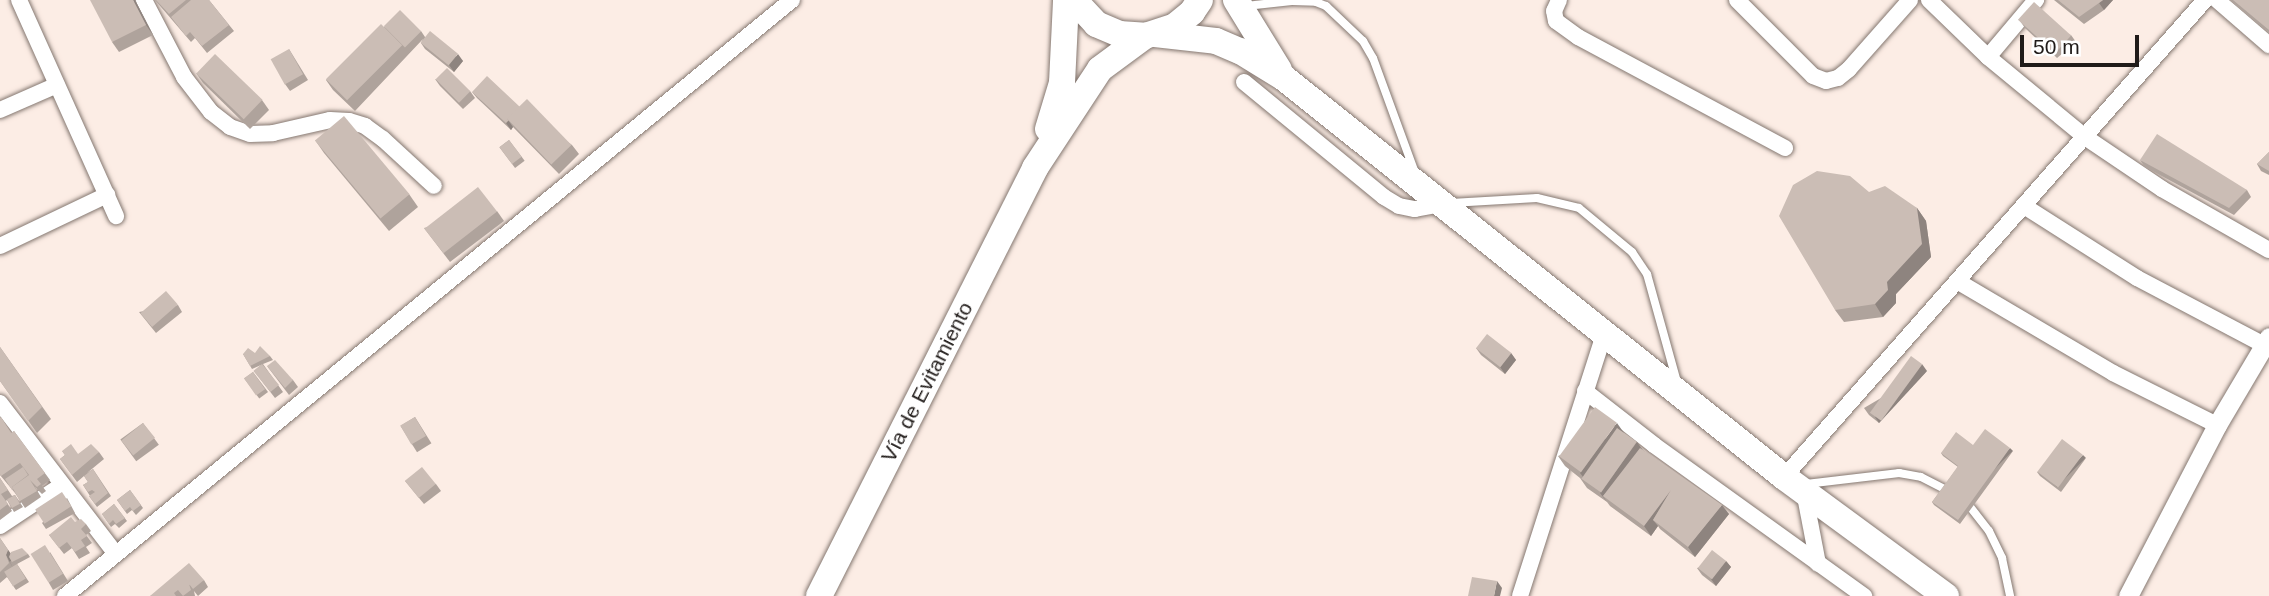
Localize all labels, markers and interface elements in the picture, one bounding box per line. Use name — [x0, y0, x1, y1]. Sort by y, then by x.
scale bar — [2024, 21, 2143, 65]
text: 50 m — [2033, 35, 2080, 58]
street label: Vía de Evitamiento — [876, 298, 978, 466]

